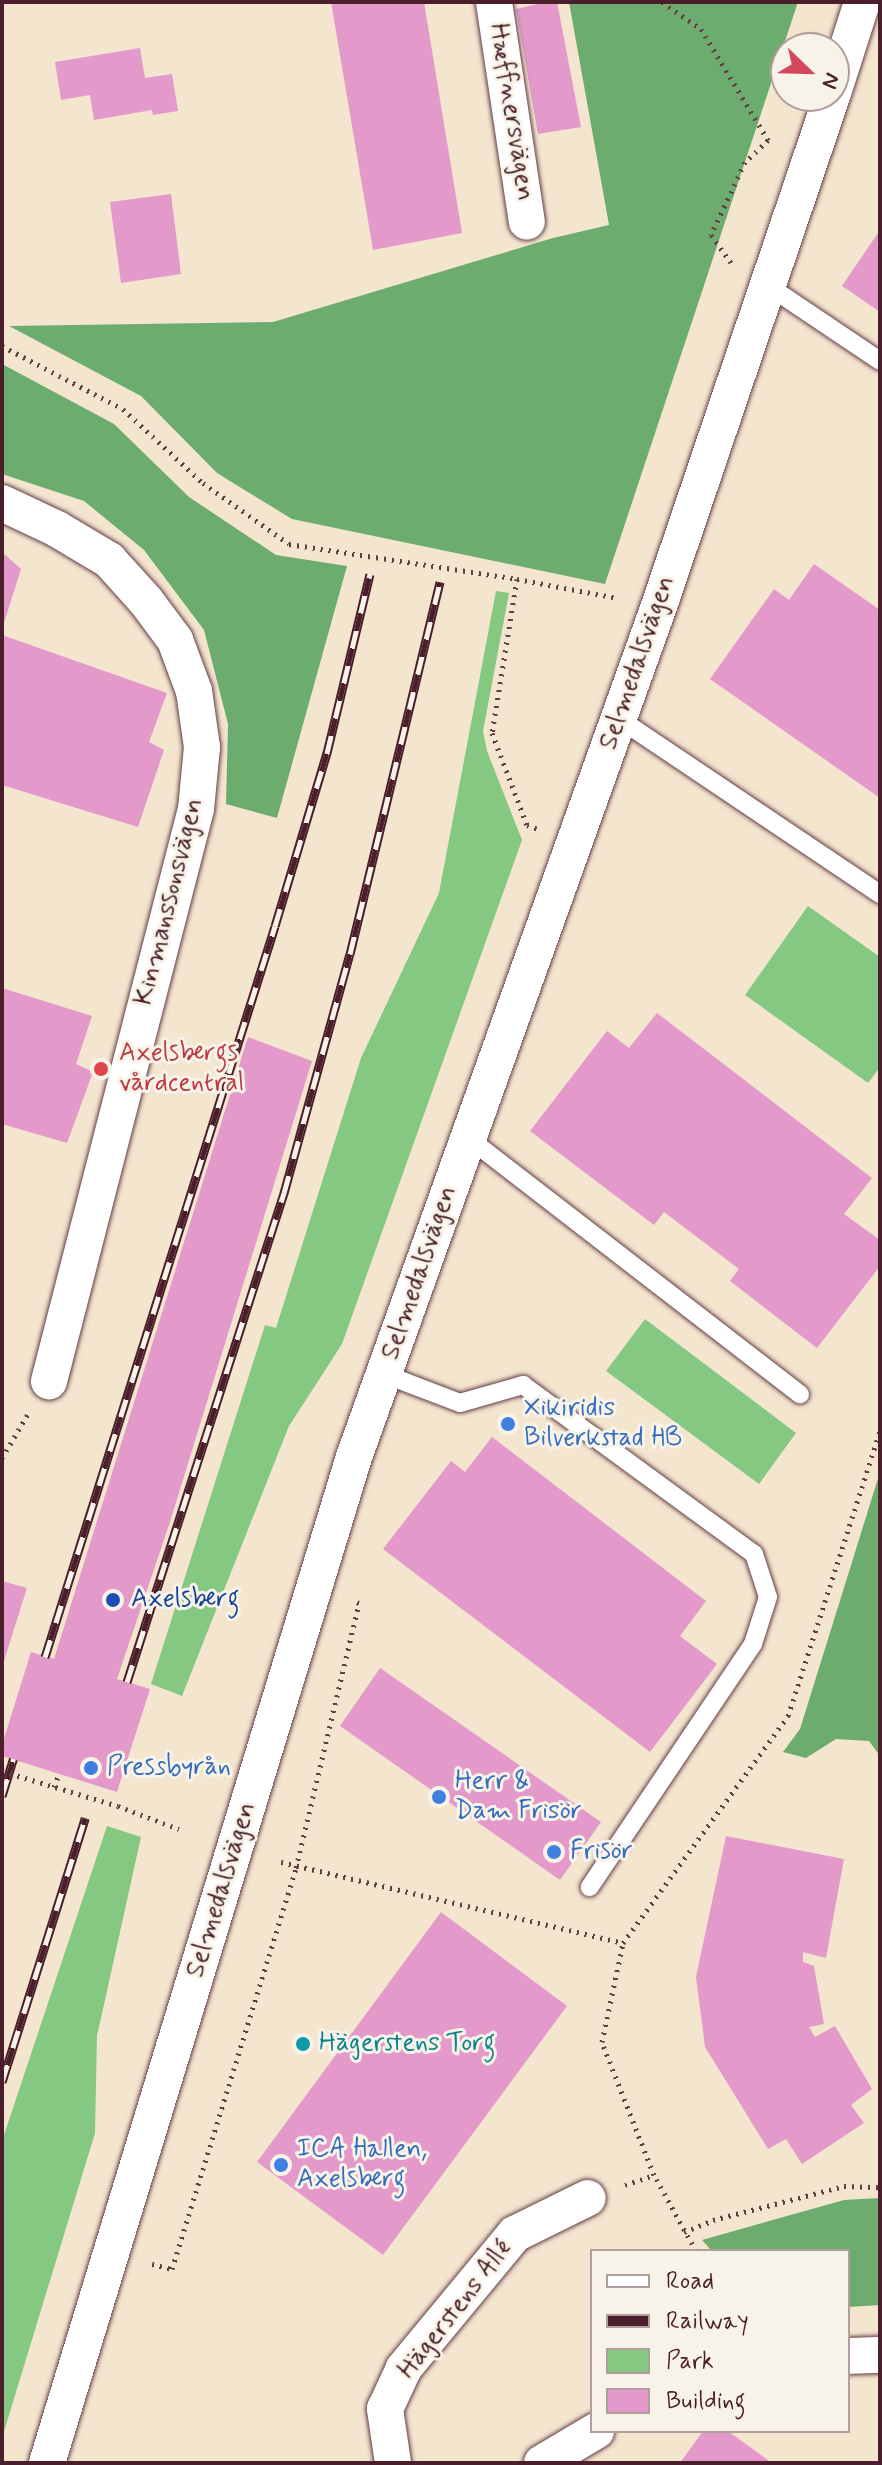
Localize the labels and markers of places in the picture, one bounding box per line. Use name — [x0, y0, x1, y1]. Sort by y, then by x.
place label: Axelsbergs vårdcentral — [119, 1038, 244, 1100]
marker: Axelsbergs vårdcentral — [90, 1058, 112, 1080]
place label: Xikiridis Bilverkstad HB — [524, 1393, 684, 1454]
marker: Xikiridis Bilverkstad HB — [499, 1415, 517, 1433]
place label: Axelsberg — [131, 1584, 239, 1616]
marker: Axelsberg — [102, 1589, 124, 1611]
place label: Pressbyrån — [107, 1752, 231, 1784]
marker: Pressbyrån — [82, 1759, 100, 1777]
place label: Herr & Dam Frisör — [455, 1766, 581, 1828]
marker: Herr & Dam Frisör — [430, 1788, 448, 1806]
place label: Frisör — [570, 1836, 633, 1868]
marker: Frisör — [545, 1843, 563, 1861]
place label: Hägerstens Torg — [319, 2028, 494, 2060]
marker: Hägerstens Torg — [294, 2035, 312, 2053]
place label: ICA Hallen, Axelsberg — [297, 2134, 426, 2196]
marker: ICA Hallen, Axelsberg — [272, 2156, 290, 2174]

